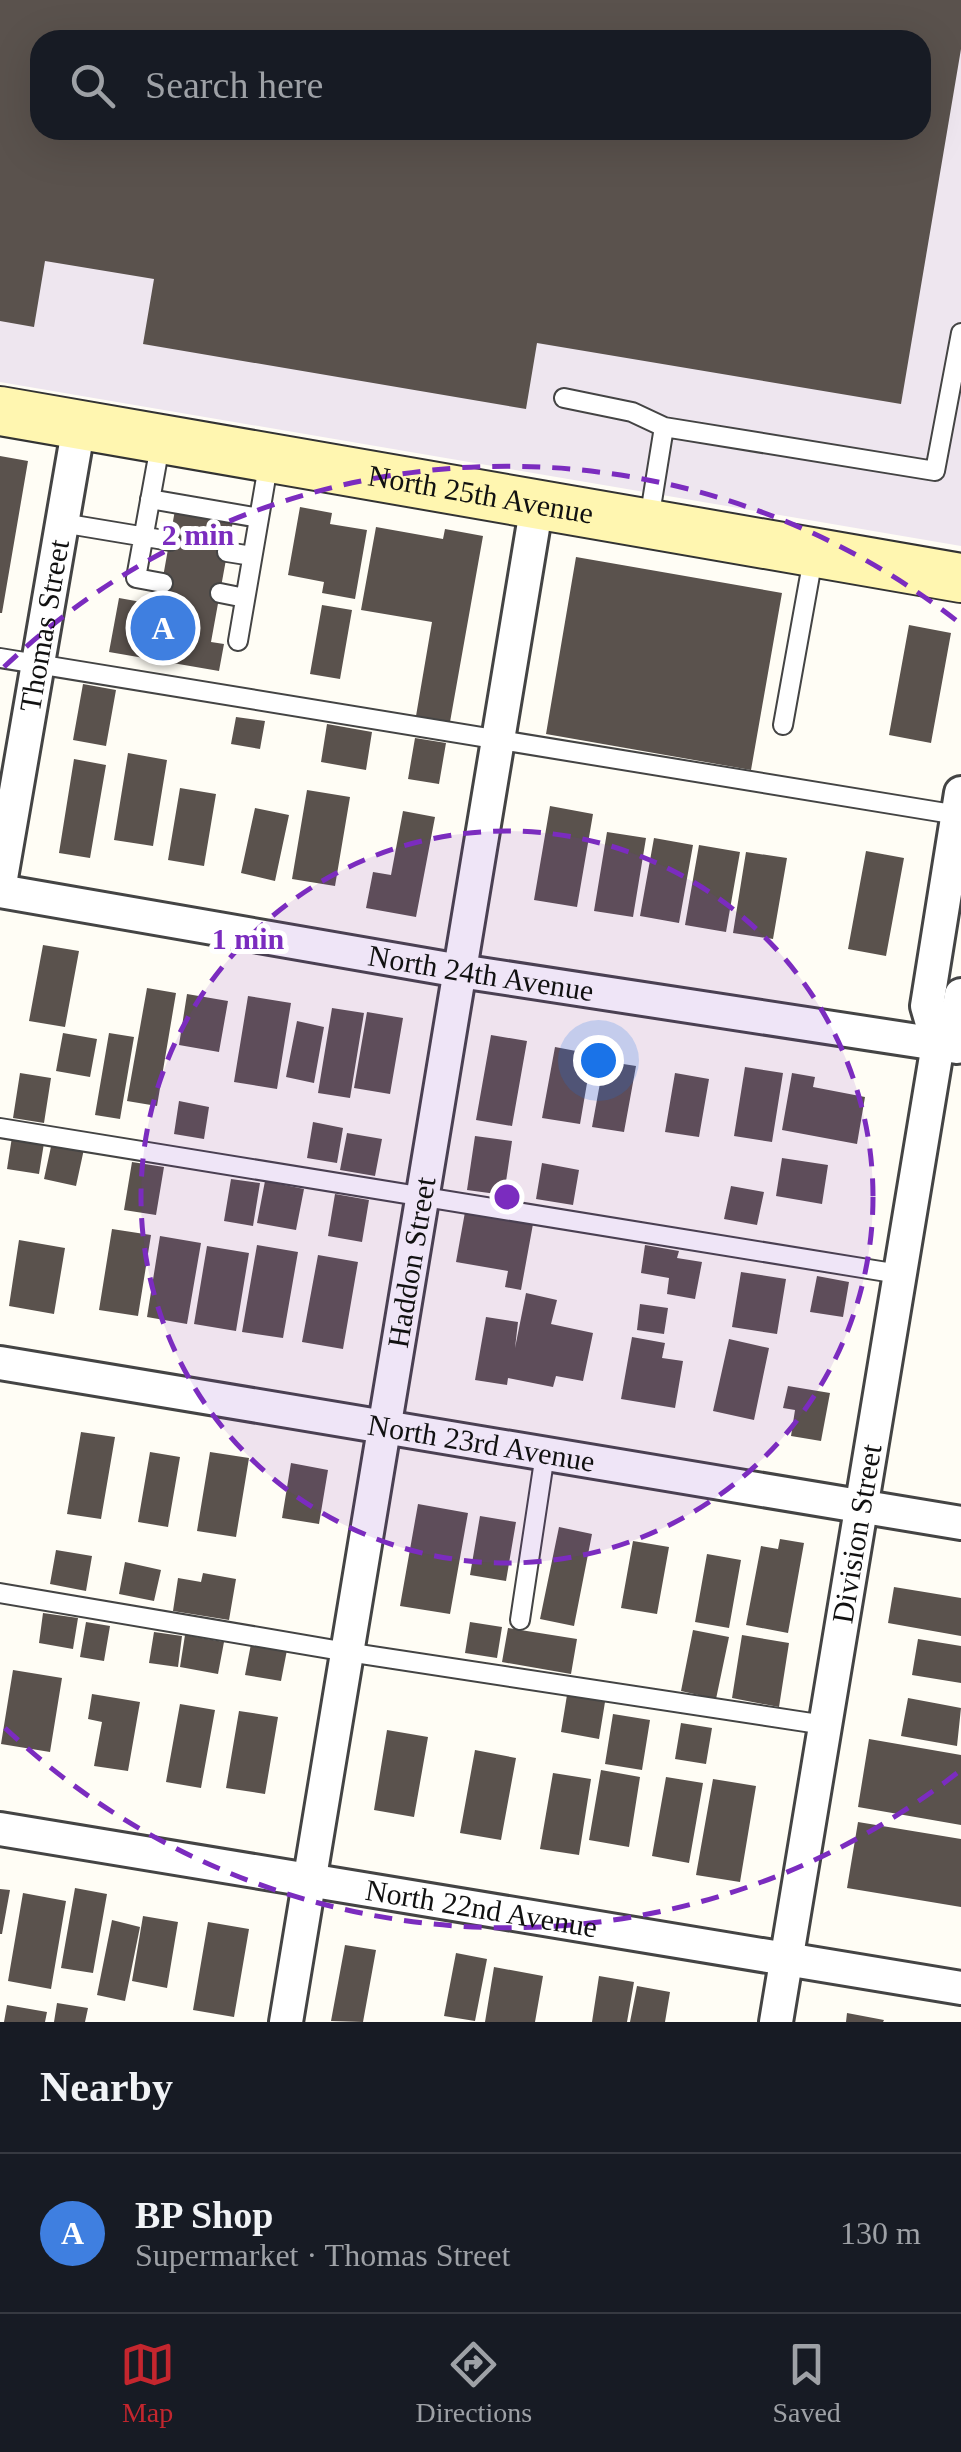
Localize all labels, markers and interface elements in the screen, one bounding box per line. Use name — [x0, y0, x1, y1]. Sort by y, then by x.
search box — [30, 30, 931, 140]
icon: search — [65, 58, 120, 113]
text: Search here — [145, 64, 323, 106]
street label: North 25th Avenue — [366, 458, 596, 530]
text: 2 min — [162, 518, 235, 551]
street label: Thomas Street — [13, 536, 75, 714]
pin: A — [130, 590, 196, 666]
text: 1 min — [212, 922, 285, 955]
street label: North 24th Avenue — [366, 938, 596, 1007]
your location — [573, 1035, 624, 1086]
street label: Haddon Street — [381, 1174, 442, 1350]
centre of rings — [489, 1179, 525, 1215]
street label: North 23rd Avenue — [366, 1408, 597, 1478]
street label: Division Street — [825, 1441, 888, 1626]
street label: North 22nd Avenue — [363, 1873, 600, 1944]
text: Nearby — [40, 2064, 173, 2110]
text: BP Shop — [135, 2194, 273, 2236]
text: A — [61, 2215, 84, 2251]
text: 130 m — [840, 2215, 921, 2251]
text: Supermarket · Thomas Street — [135, 2237, 510, 2273]
tab: Map — [120, 2337, 175, 2429]
tab: Directions — [415, 2337, 532, 2429]
tab: Saved — [772, 2337, 841, 2429]

